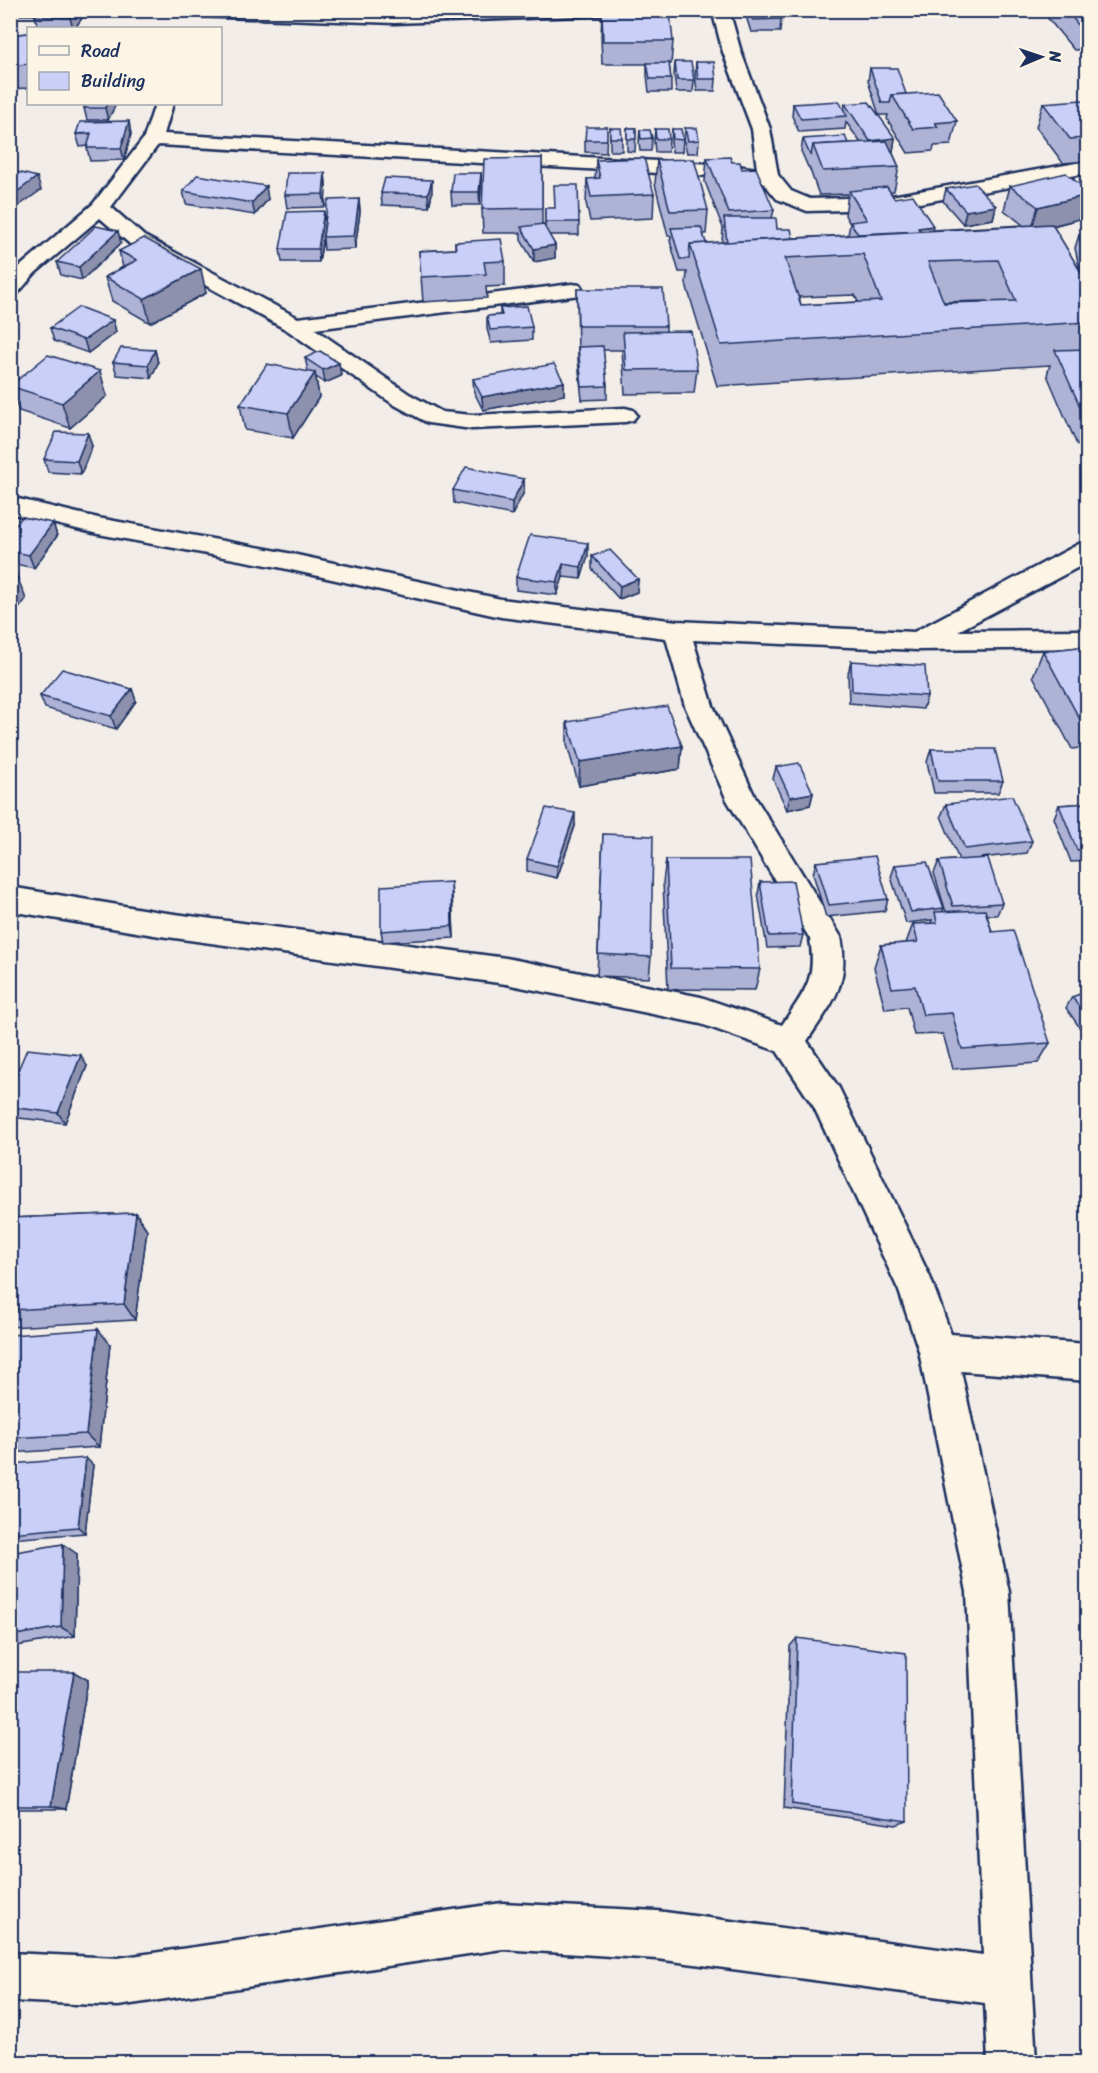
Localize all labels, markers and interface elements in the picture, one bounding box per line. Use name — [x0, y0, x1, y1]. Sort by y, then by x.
legend — [27, 27, 222, 105]
north arrow — [1011, 27, 1071, 87]
text: Road — [81, 35, 121, 67]
text: N — [1041, 49, 1070, 63]
text: Building — [81, 65, 145, 97]

